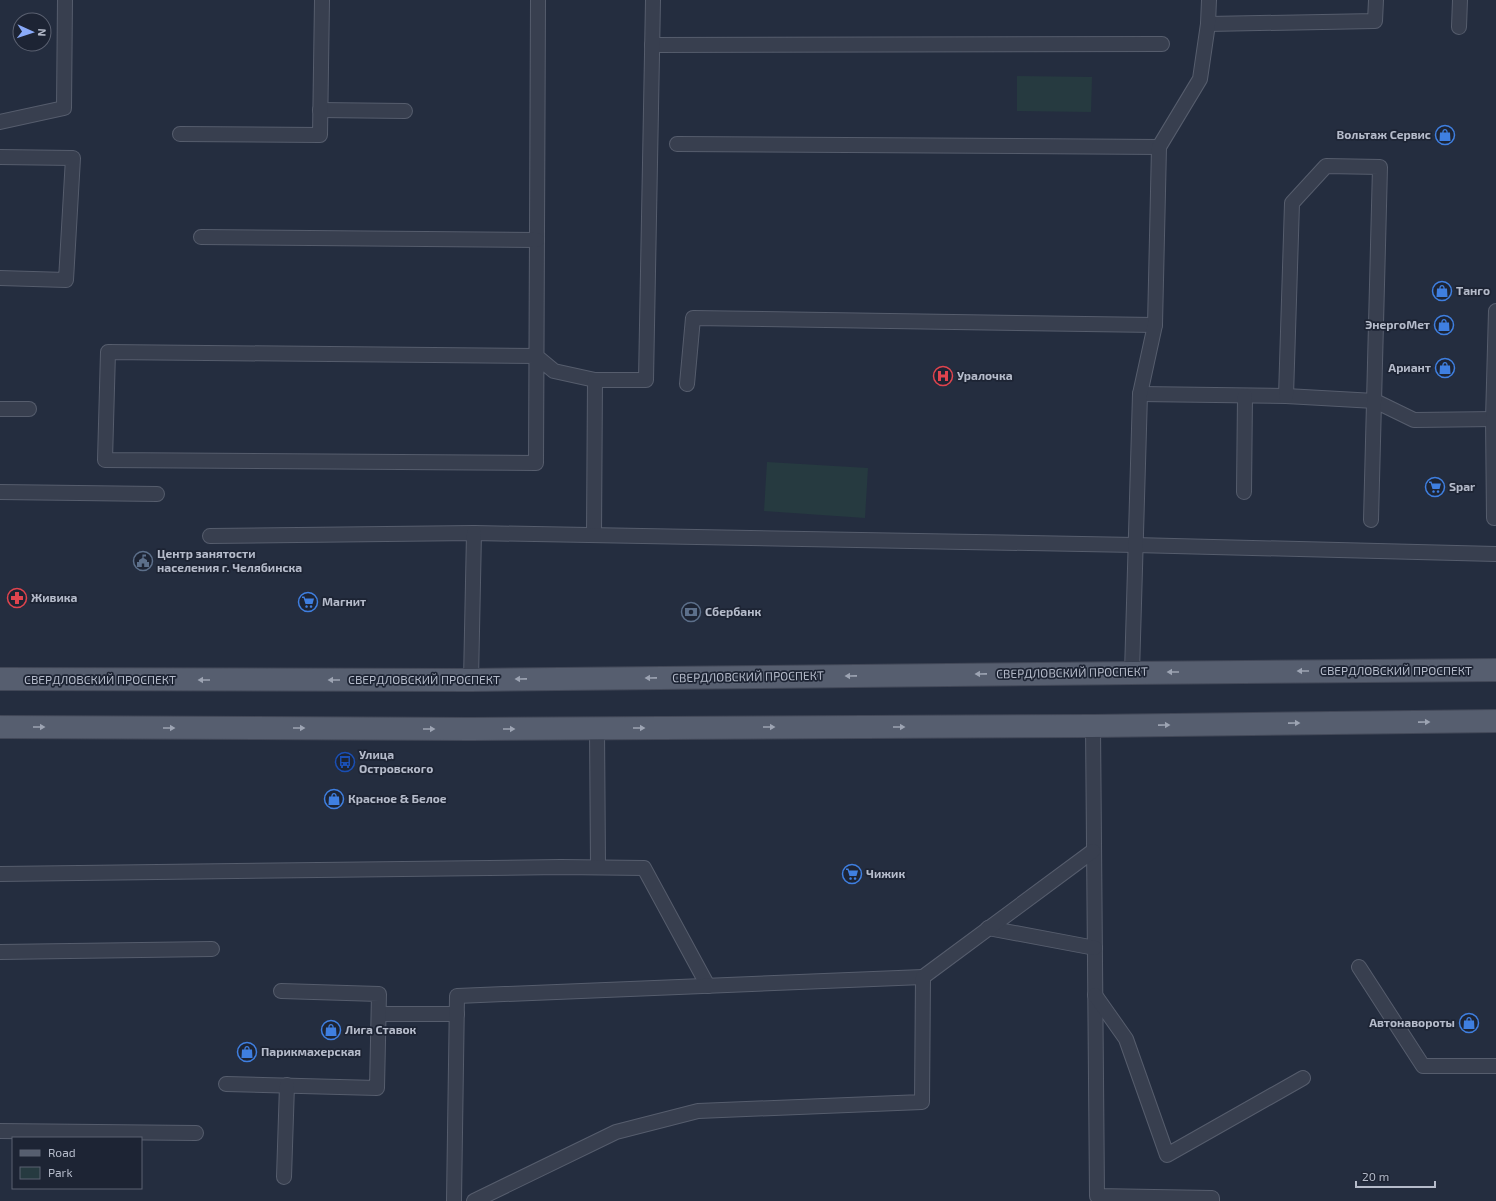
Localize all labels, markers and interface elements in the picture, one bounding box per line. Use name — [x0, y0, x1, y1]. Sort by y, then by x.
north arrow — [12, 12, 52, 52]
text: N — [36, 28, 49, 37]
shop icon: Вольтаж Сервис — [1434, 124, 1456, 146]
place label: Вольтаж Сервис — [1337, 127, 1431, 141]
shop icon: Танго — [1431, 280, 1453, 302]
place label: Танго — [1456, 283, 1490, 297]
shop icon: ЭнергоMет — [1433, 314, 1455, 336]
place label: ЭнергоMет — [1365, 317, 1430, 331]
shop icon: Ариант — [1434, 357, 1456, 379]
place label: Ариант — [1388, 360, 1431, 374]
hospital icon: Уралочка — [932, 365, 954, 387]
place label: Уралочка — [957, 368, 1013, 382]
supermarket icon: Spar — [1424, 476, 1446, 498]
place label: Spar — [1449, 479, 1475, 493]
place label: Центр занятости населения г. Челябинска — [157, 546, 302, 574]
public building icon: Центр занятости населения г. Челябинска — [132, 550, 154, 572]
pharmacy icon: Живика — [6, 587, 28, 609]
place label: Живика — [31, 590, 78, 604]
supermarket icon: Магнит — [297, 591, 319, 613]
place label: Магнит — [322, 594, 366, 608]
bank icon: Сбербанк — [680, 601, 702, 623]
place label: Сбербанк — [705, 604, 761, 618]
street label: СВЕРДЛОВСКИЙ ПРОСПЕКТ — [1320, 663, 1472, 677]
street label: СВЕРДЛОВСКИЙ ПРОСПЕКТ — [996, 664, 1148, 680]
street label: СВЕРДЛОВСКИЙ ПРОСПЕКТ — [672, 668, 824, 684]
one-way arrow — [1296, 668, 1309, 674]
one-way arrow — [1166, 669, 1179, 675]
one-way arrow — [974, 671, 987, 677]
street label: СВЕРДЛОВСКИЙ ПРОСПЕКТ — [24, 672, 176, 686]
street label: СВЕРДЛОВСКИЙ ПРОСПЕКТ — [348, 672, 500, 686]
one-way arrow — [844, 673, 857, 679]
one-way arrow — [644, 675, 657, 681]
one-way arrow — [514, 676, 527, 682]
one-way arrow — [197, 677, 210, 683]
one-way arrow — [327, 677, 340, 683]
one-way arrow — [1418, 719, 1431, 725]
one-way arrow — [1288, 720, 1301, 726]
one-way arrow — [1158, 721, 1170, 728]
one-way arrow — [33, 724, 46, 730]
one-way arrow — [763, 724, 776, 730]
one-way arrow — [893, 724, 906, 730]
one-way arrow — [163, 725, 176, 731]
one-way arrow — [293, 725, 306, 731]
one-way arrow — [633, 725, 646, 731]
one-way arrow — [423, 726, 436, 732]
one-way arrow — [503, 726, 516, 732]
place label: Улица Островского — [359, 747, 433, 775]
bus stop icon: Улица Островского — [334, 751, 356, 773]
shop icon: Красное & Белое — [323, 788, 345, 810]
place label: Красное & Белое — [348, 791, 447, 805]
supermarket icon: Чижик — [841, 863, 863, 885]
place label: Чижик — [866, 866, 905, 880]
shop icon: Автонавороты — [1458, 1012, 1480, 1034]
place label: Автонавороты — [1369, 1015, 1455, 1029]
shop icon: Лига Ставок — [320, 1019, 342, 1041]
place label: Лига Ставок — [345, 1022, 417, 1036]
shop icon: Парикмахерская — [236, 1041, 258, 1063]
place label: Парикмахерская — [261, 1044, 361, 1058]
legend — [12, 1137, 142, 1189]
text: Road — [48, 1145, 76, 1159]
scale bar — [1356, 1163, 1435, 1189]
text: Park — [48, 1165, 73, 1179]
text: 20 m — [1362, 1169, 1389, 1183]

